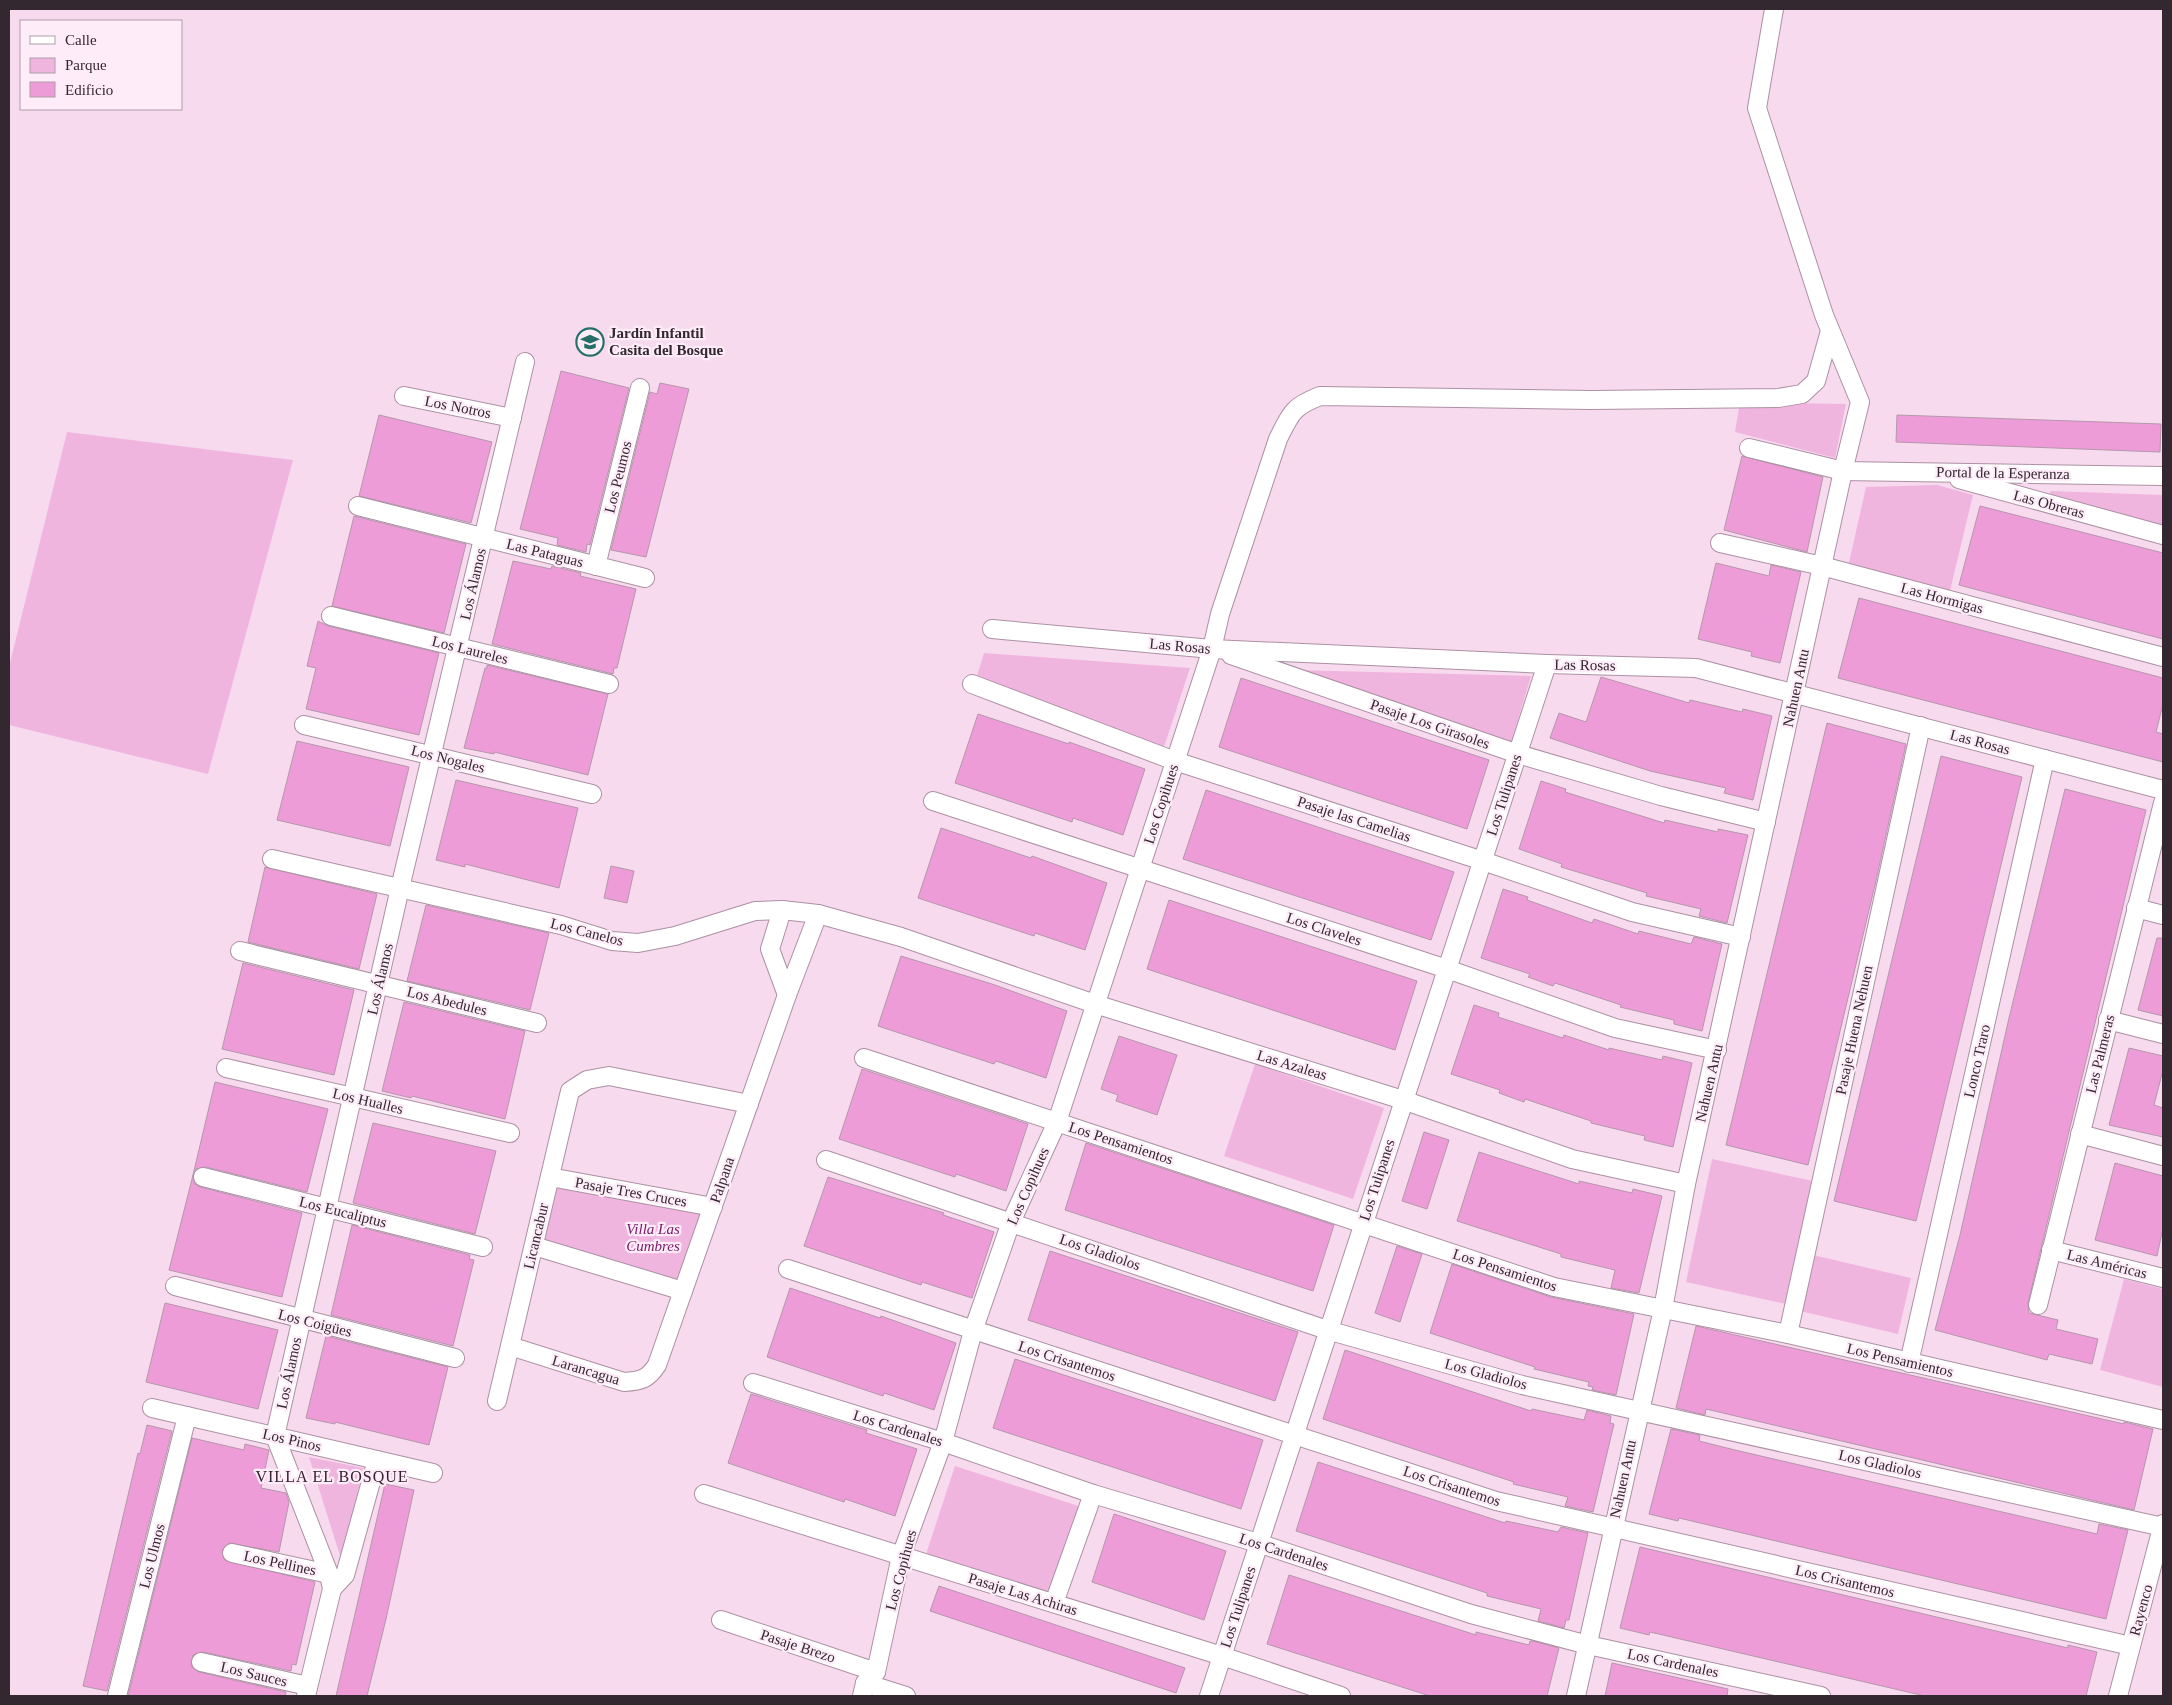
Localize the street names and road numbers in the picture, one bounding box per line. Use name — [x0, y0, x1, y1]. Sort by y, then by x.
street label: Los Notros — [424, 393, 493, 421]
street label: Los Peumos — [601, 439, 635, 515]
street label: Portal de la Esperanza — [1936, 464, 2070, 482]
street label: Las Obreras — [2012, 487, 2086, 521]
street label: Las Pataguas — [505, 536, 585, 570]
street label: Los Álamos — [457, 547, 489, 621]
street label: Las Hormigas — [1899, 579, 1985, 617]
street label: Los Laureles — [430, 633, 510, 667]
street label: Las Rosas — [1149, 635, 1211, 657]
street label: Nahuen Antu — [1780, 647, 1812, 729]
street label: Las Rosas — [1554, 656, 1616, 674]
street label: Pasaje Los Girasoles — [1368, 696, 1492, 752]
street label: Las Rosas — [1948, 726, 2012, 758]
street label: Los Nogales — [409, 742, 487, 776]
street label: Los Tulipanes — [1483, 752, 1525, 838]
street label: Los Copihues — [1141, 762, 1181, 846]
street label: Pasaje las Camelias — [1295, 793, 1413, 845]
street label: Los Claveles — [1284, 909, 1364, 949]
street label: Los Canelos — [549, 915, 625, 949]
street label: Los Álamos — [364, 942, 396, 1016]
street label: Pasaje Huena Nehuen — [1832, 963, 1876, 1096]
street label: Los Abedules — [405, 983, 489, 1019]
street label: Las Palmeras — [2083, 1013, 2118, 1095]
street label: Lonco Traro — [1961, 1023, 1993, 1099]
street label: Nahuen Antu — [1692, 1042, 1726, 1124]
street label: Las Azaleas — [1255, 1047, 1329, 1083]
street label: Los Hualles — [331, 1085, 405, 1117]
street label: Los Pensamientos — [1067, 1119, 1175, 1167]
street label: Los Tulipanes — [1356, 1137, 1398, 1223]
street label: Los Copihues — [1004, 1145, 1052, 1227]
street label: Palpana — [707, 1155, 737, 1205]
street label: Pasaje Tres Cruces — [574, 1174, 688, 1210]
street label: Los Eucaliptus — [298, 1193, 389, 1231]
street label: Licancabur — [521, 1201, 551, 1271]
street label: Los Gladiolos — [1057, 1231, 1143, 1273]
street label: Los Pensamientos — [1451, 1246, 1559, 1294]
street label: Las Américas — [2065, 1246, 2149, 1282]
street label: Los Coigües — [276, 1306, 354, 1340]
street label: Los Álamos — [274, 1336, 304, 1410]
street label: Los Crisantemos — [1016, 1338, 1118, 1384]
street label: Los Pensamientos — [1845, 1340, 1955, 1380]
street label: Larancagua — [550, 1352, 622, 1388]
street label: Los Gladiolos — [1443, 1355, 1529, 1393]
street label: Los Cardenales — [851, 1407, 945, 1449]
street label: Los Pinos — [261, 1426, 323, 1455]
street label: Nahuen Antu — [1607, 1438, 1639, 1520]
street label: Los Gladiolos — [1837, 1447, 1923, 1481]
street label: Los Crisantemos — [1401, 1463, 1503, 1509]
street label: Los Ulmos — [136, 1522, 168, 1590]
street label: Los Copihues — [883, 1528, 919, 1612]
street label: Los Cardenales — [1237, 1530, 1331, 1574]
street label: Los Pellines — [242, 1548, 318, 1579]
street label: Los Crisantemos — [1794, 1562, 1896, 1600]
street label: Los Tulipanes — [1217, 1564, 1259, 1650]
street label: Pasaje Las Achiras — [966, 1570, 1080, 1618]
street label: Rayenco — [2126, 1583, 2156, 1637]
street label: Pasaje Brezo — [758, 1626, 838, 1666]
street label: Los Cardenales — [1626, 1646, 1720, 1681]
street label: Los Sauces — [219, 1659, 289, 1689]

